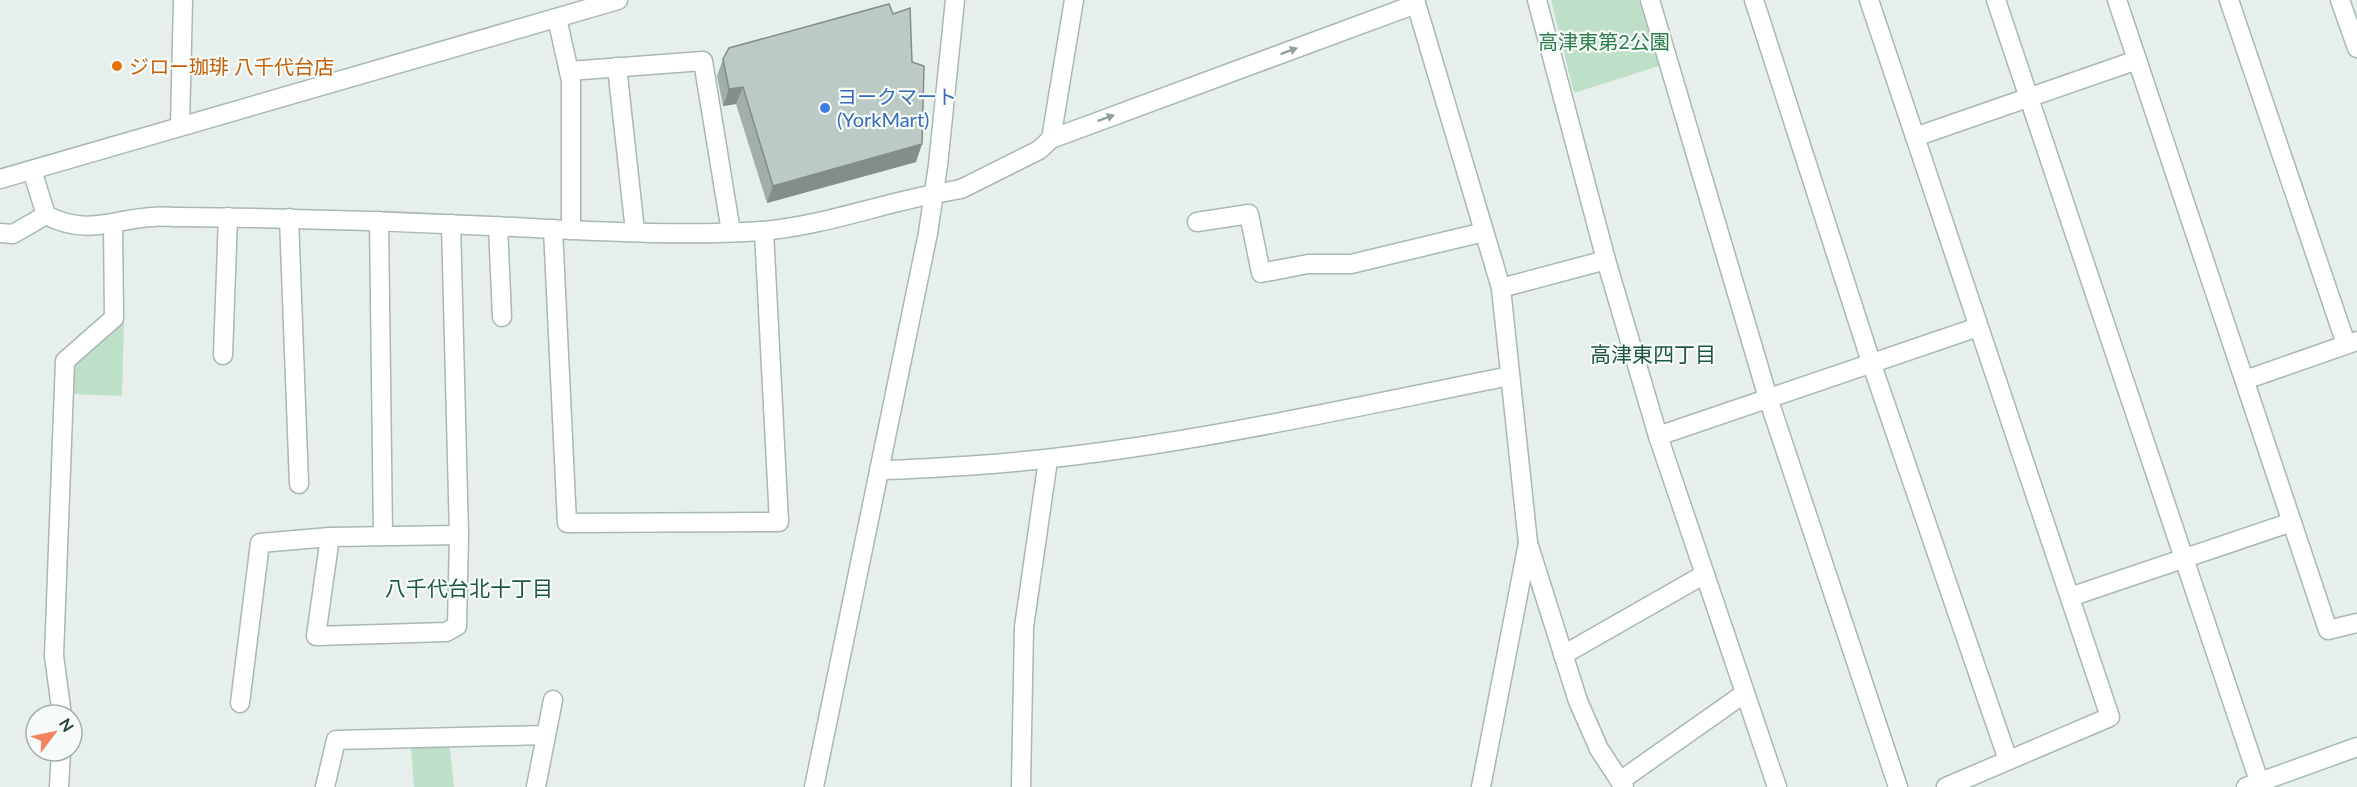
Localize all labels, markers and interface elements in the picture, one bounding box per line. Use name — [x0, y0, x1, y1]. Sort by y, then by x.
park label: 高津東第2公園 — [1538, 29, 1670, 53]
one-way arrow — [1280, 46, 1298, 56]
place label: ジロー珈琲 八千代台店 — [129, 54, 334, 78]
marker: ジロー珈琲 八千代台店 — [110, 59, 124, 73]
place label: ヨークマート (YorkMart) — [837, 84, 957, 131]
marker: ヨークマート (YorkMart) — [818, 101, 832, 115]
one-way arrow — [1097, 113, 1115, 123]
district label: 高津東四丁目 — [1590, 341, 1716, 366]
district label: 八千代台北十丁目 — [385, 575, 553, 600]
north arrow — [24, 703, 84, 763]
text: N — [56, 715, 78, 735]

